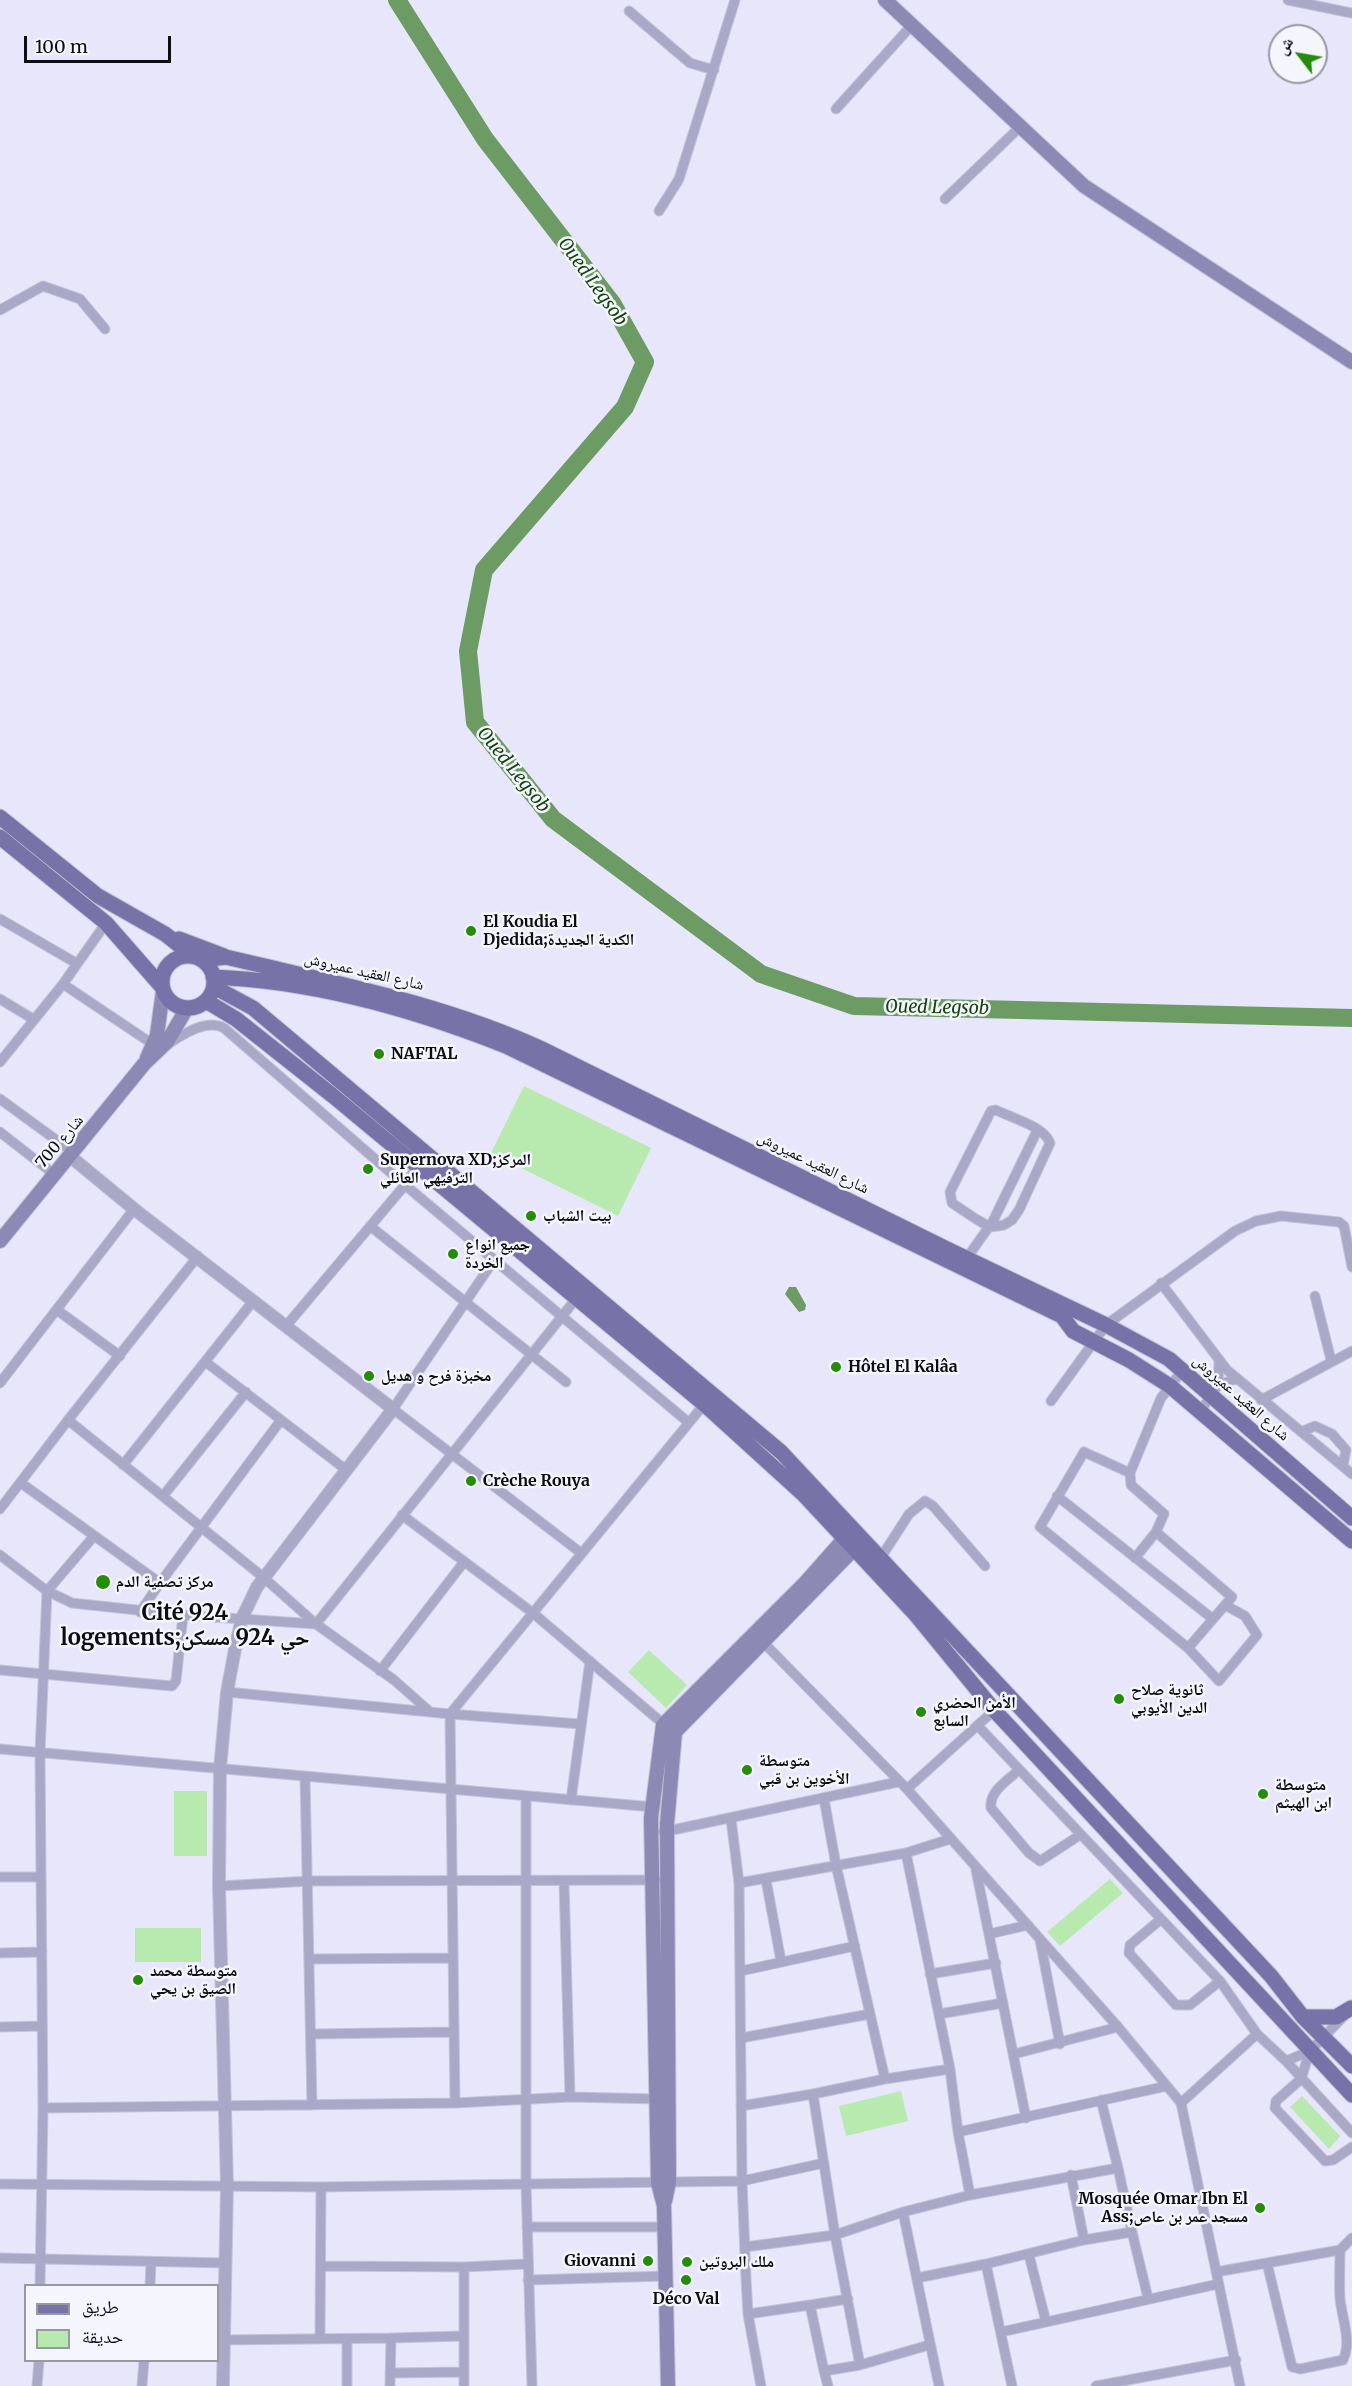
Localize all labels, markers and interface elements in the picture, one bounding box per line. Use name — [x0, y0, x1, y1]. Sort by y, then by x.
scale bar — [27, 24, 174, 62]
north arrow — [1268, 24, 1328, 84]
text: ش — [1271, 33, 1297, 58]
text: 100 m — [35, 35, 88, 58]
water label: Oued Legsob — [553, 234, 631, 330]
water label: Oued Legsob — [472, 723, 554, 817]
place label: El Koudia El Djedida;الكدية الجديدة — [483, 912, 634, 950]
marker: El Koudia El Djedida;الكدية الجديدة — [464, 924, 478, 938]
street label: شارع العقيد عميروش — [302, 949, 426, 995]
water label: Oued Legsob — [885, 996, 989, 1020]
place label: NAFTAL — [391, 1044, 457, 1064]
marker: NAFTAL — [372, 1047, 386, 1061]
street label: شارع 700 — [32, 1111, 88, 1173]
street label: شارع العقيد عميروش — [754, 1128, 872, 1198]
place label: Supernova XD;المركز الترفيهي العائلي — [380, 1150, 531, 1188]
marker: Supernova XD;المركز الترفيهي العائلي — [361, 1162, 375, 1176]
place label: بيت الشباب — [543, 1206, 611, 1226]
marker: بيت الشباب — [524, 1209, 538, 1223]
place label: جميع انواع الخردة — [465, 1235, 530, 1273]
marker: جميع انواع الخردة — [446, 1247, 460, 1261]
street label: شارع العقيد عميروش — [1189, 1351, 1293, 1445]
place label: Hôtel El Kalâa — [848, 1357, 958, 1377]
marker: Hôtel El Kalâa — [829, 1360, 843, 1374]
place label: مخبزة فرح و هديل — [381, 1366, 491, 1386]
marker: مخبزة فرح و هديل — [362, 1369, 376, 1383]
place label: Crèche Rouya — [483, 1471, 590, 1491]
marker: Crèche Rouya — [464, 1474, 478, 1488]
place label: مركز تصفية الدم — [116, 1572, 214, 1592]
marker: مركز تصفية الدم — [94, 1573, 112, 1591]
district label: Cité 924 logements;حي 924 مسكن — [61, 1601, 309, 1652]
place label: ثانوية صلاح الدين الأيوبي — [1131, 1680, 1208, 1718]
marker: ثانوية صلاح الدين الأيوبي — [1112, 1692, 1126, 1706]
place label: الأمن الحضري السابع — [933, 1693, 1016, 1731]
marker: الأمن الحضري السابع — [914, 1705, 928, 1719]
place label: متوسطة الأخوين بن قبي — [759, 1751, 850, 1789]
marker: متوسطة الأخوين بن قبي — [740, 1763, 754, 1777]
place label: متوسطة ابن الهيثم — [1275, 1775, 1332, 1813]
marker: متوسطة ابن الهيثم — [1256, 1787, 1270, 1801]
place label: متوسطة محمد الصيق بن يحي — [150, 1961, 237, 1999]
marker: متوسطة محمد الصيق بن يحي — [131, 1973, 145, 1987]
place label: Mosquée Omar Ibn El Ass;مسجد عمر بن عاص — [1078, 2189, 1248, 2227]
marker: Mosquée Omar Ibn El Ass;مسجد عمر بن عاص — [1253, 2201, 1267, 2215]
place label: Giovanni — [564, 2251, 636, 2271]
place label: ملك البروتين — [699, 2252, 774, 2272]
marker: Giovanni — [641, 2254, 655, 2268]
marker: ملك البروتين — [680, 2255, 694, 2269]
marker: Déco Val — [679, 2273, 693, 2287]
legend — [24, 2284, 219, 2362]
place label: Déco Val — [653, 2289, 719, 2309]
text: طريق — [82, 2295, 119, 2318]
text: حديقة — [82, 2325, 123, 2348]

